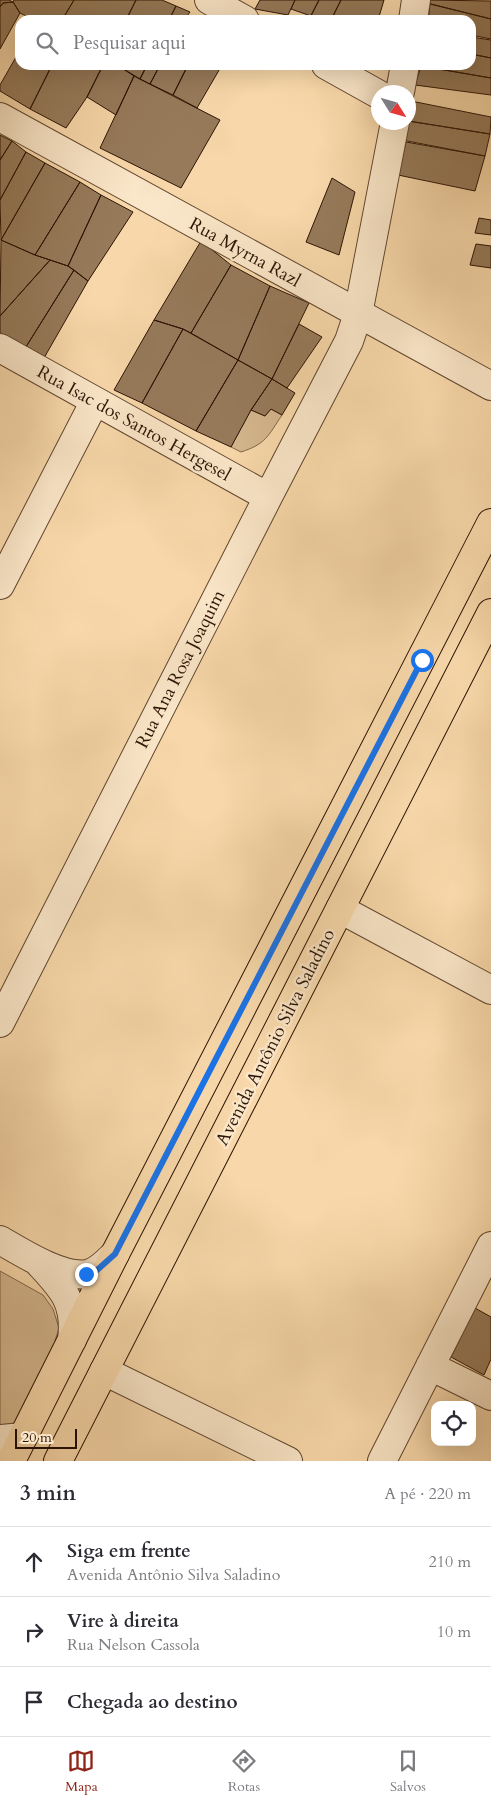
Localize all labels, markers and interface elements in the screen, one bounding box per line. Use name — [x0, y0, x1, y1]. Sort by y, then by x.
search box — [15, 15, 476, 70]
icon: search — [33, 29, 61, 57]
text: Pesquisar aqui — [73, 30, 186, 56]
north arrow — [371, 85, 416, 130]
street label: Rua Myrna Razl — [185, 212, 305, 294]
street label: Rua Isac dos Santos Hergesel — [32, 360, 236, 487]
street label: Rua Ana Rosa Joaquim — [130, 585, 232, 753]
route start — [411, 649, 434, 672]
street label: Avenida Antônio Silva Saladino — [210, 924, 341, 1150]
route end — [75, 1263, 98, 1286]
map controls — [431, 1401, 476, 1446]
button: locate — [431, 1401, 476, 1446]
scale bar — [15, 1426, 78, 1449]
text: 20 m — [22, 1428, 52, 1447]
text: 3 min — [20, 1479, 76, 1508]
text: A pé · 220 m — [384, 1483, 471, 1505]
text: Siga em frente — [67, 1538, 191, 1564]
icon: ahead — [20, 1548, 48, 1576]
text: 210 m — [429, 1551, 471, 1573]
text: Avenida Antônio Silva Saladino — [67, 1564, 280, 1586]
text: Vire à direita — [67, 1608, 179, 1634]
icon: right — [20, 1618, 48, 1646]
text: 10 m — [437, 1621, 471, 1643]
text: Rua Nelson Cassola — [67, 1634, 200, 1656]
icon: arrive — [20, 1688, 48, 1716]
text: Chegada ao destino — [67, 1689, 238, 1715]
tab: Mapa — [65, 1747, 98, 1796]
tab: Rotas — [228, 1747, 260, 1796]
tab: Salvos — [390, 1747, 426, 1796]

